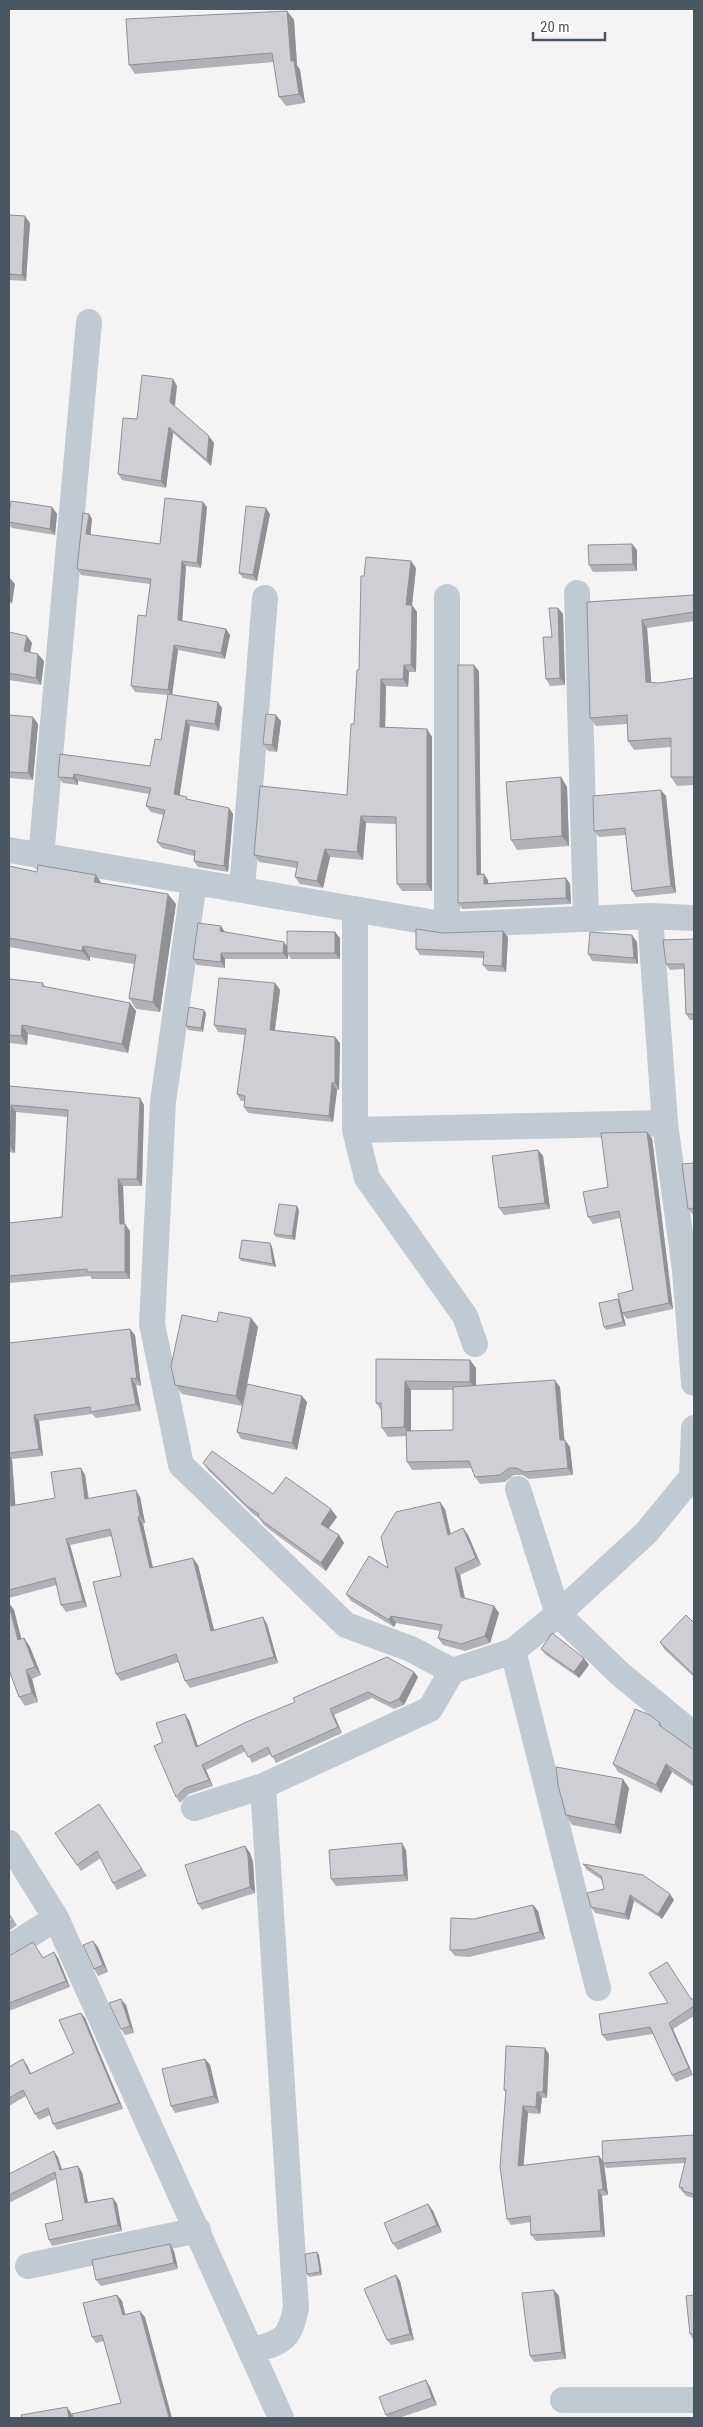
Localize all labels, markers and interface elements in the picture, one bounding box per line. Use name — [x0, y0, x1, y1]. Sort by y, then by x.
scale bar — [533, 10, 606, 42]
text: 20 m — [540, 18, 570, 36]

